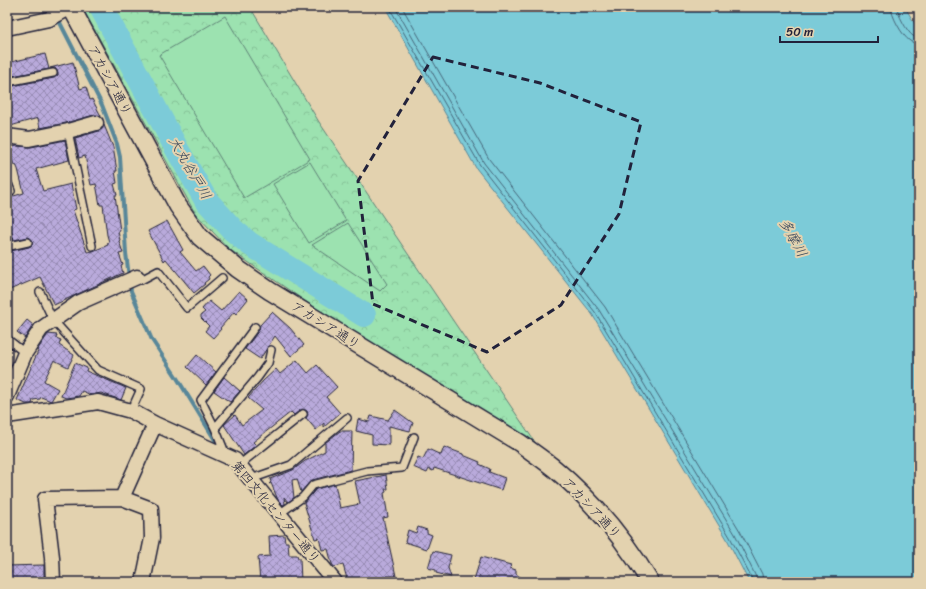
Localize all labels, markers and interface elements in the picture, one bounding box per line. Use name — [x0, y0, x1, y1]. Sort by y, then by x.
scale bar — [780, 18, 878, 44]
text: 50 m — [786, 21, 813, 43]
street label: アカシア通り — [82, 40, 138, 120]
water label: 大丸谷戸川 — [162, 131, 218, 205]
water label: 多摩川 — [772, 214, 814, 262]
street label: アカシア通り — [287, 295, 365, 355]
street label: 第四文化センター通り — [226, 455, 326, 569]
street label: アカシア通り — [557, 472, 627, 544]

